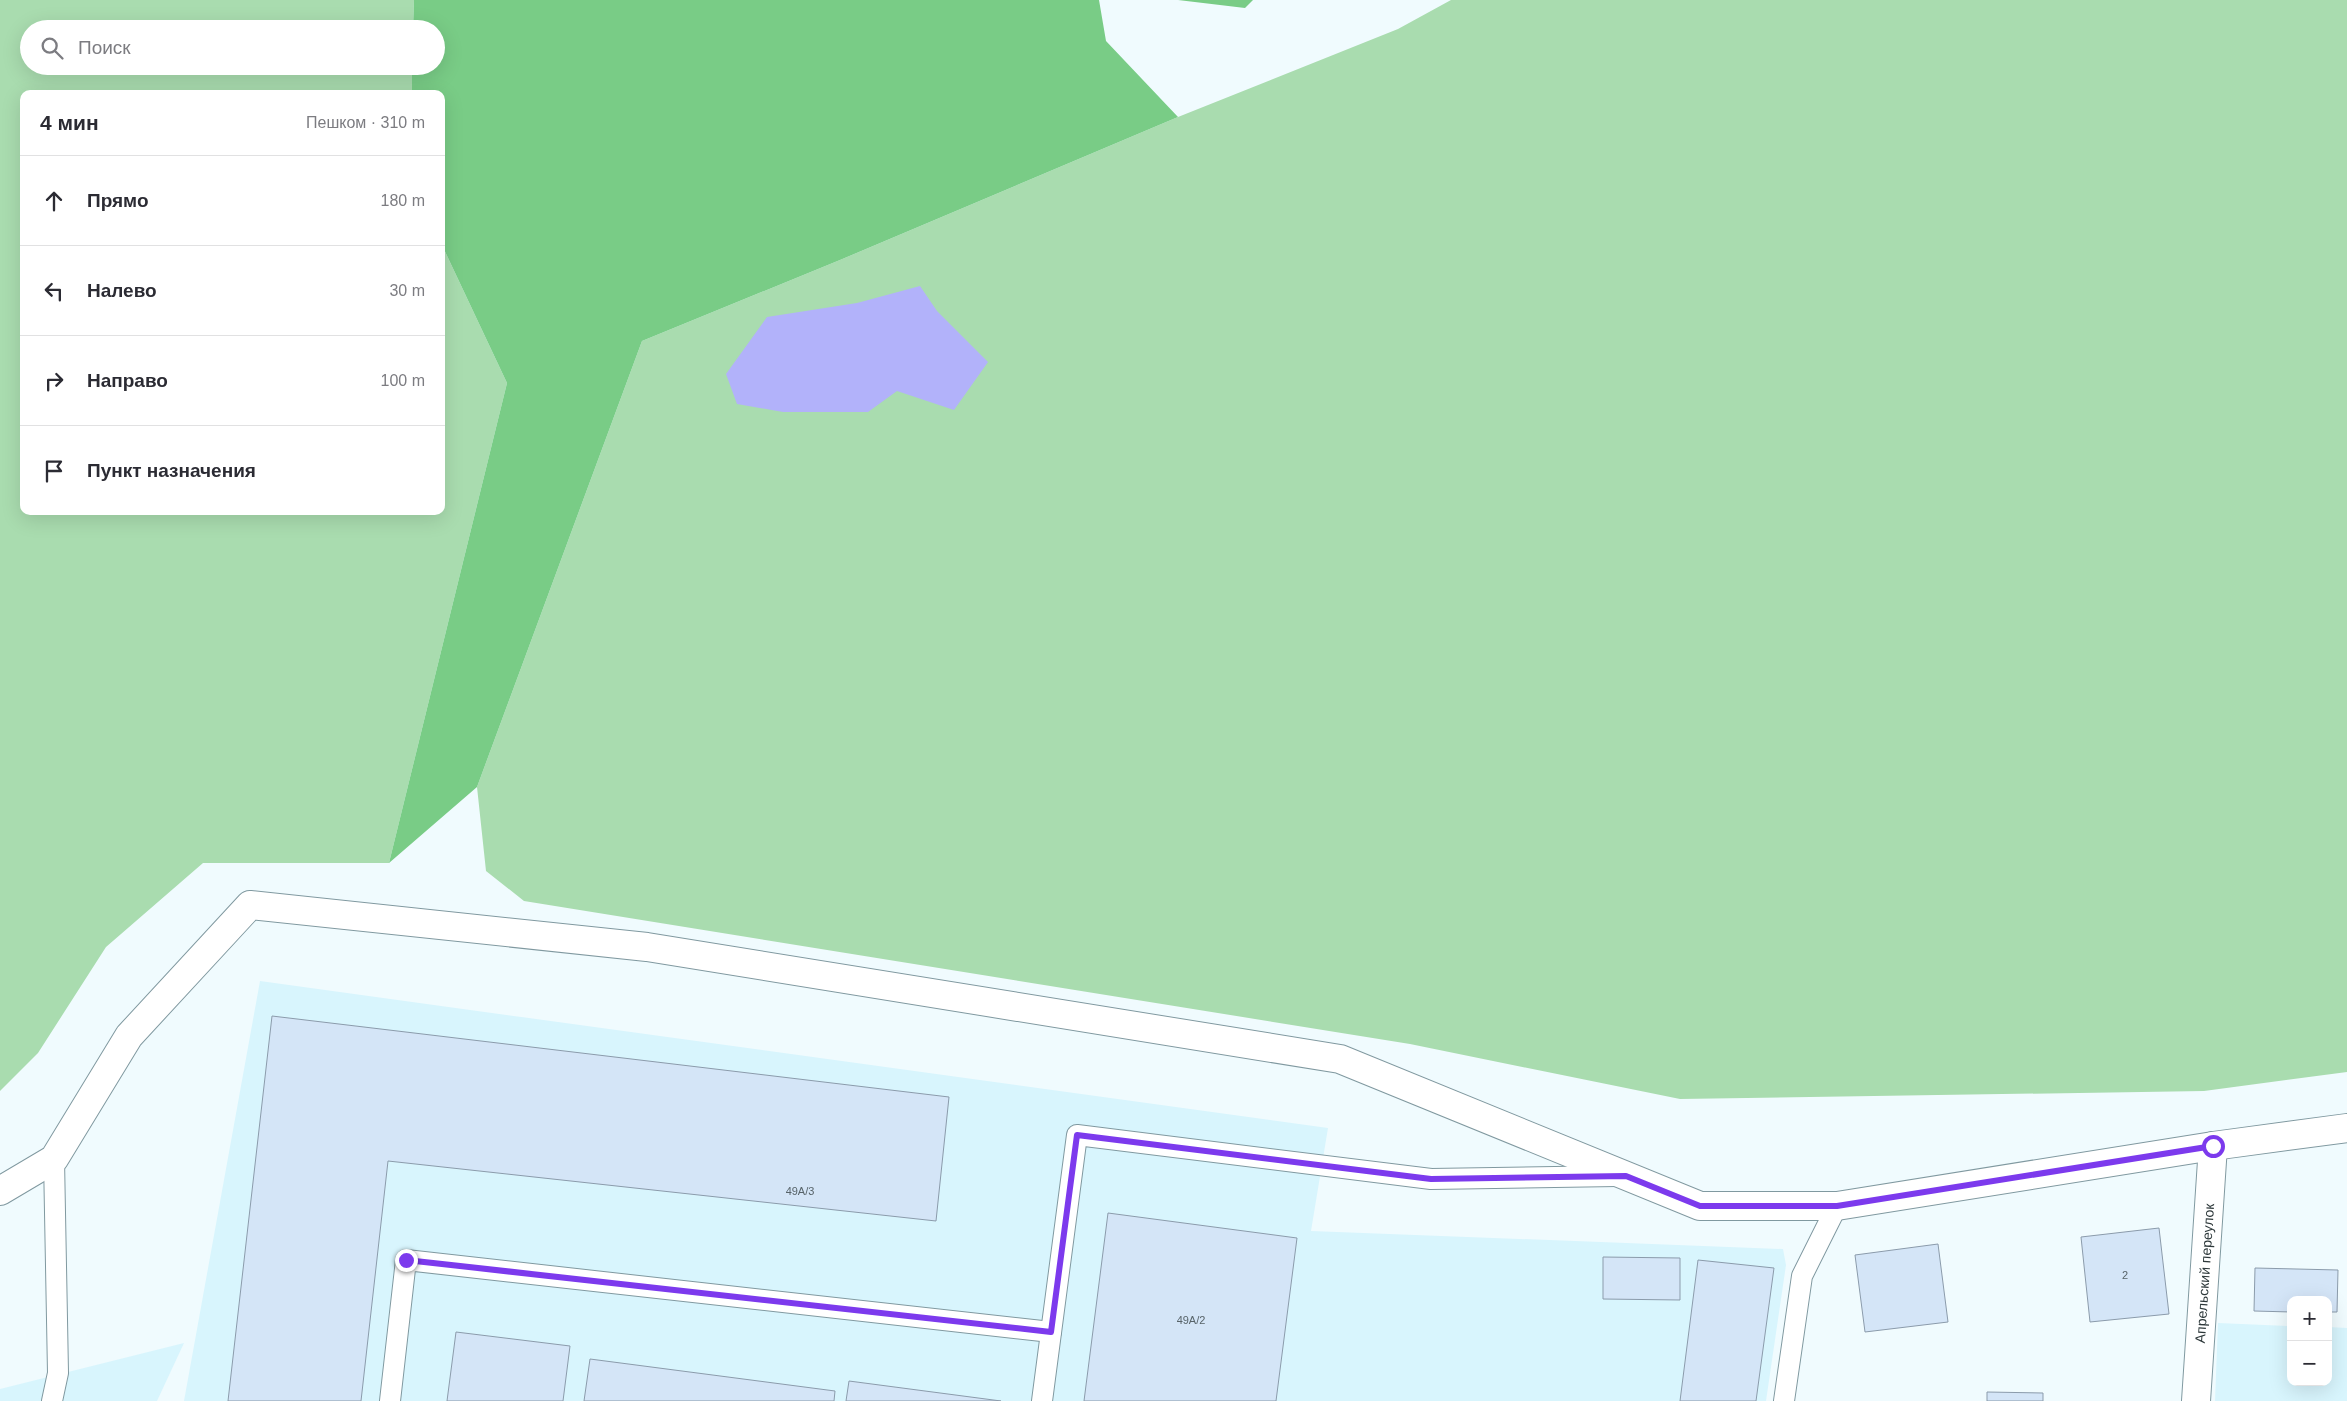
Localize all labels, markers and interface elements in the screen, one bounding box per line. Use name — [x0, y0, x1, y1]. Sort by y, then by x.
search box — [20, 20, 445, 75]
icon: search — [38, 34, 66, 62]
text: Поиск — [78, 37, 131, 58]
text: 4 мин — [40, 111, 99, 134]
text: Пешком · 310 m — [306, 114, 425, 131]
icon: ahead — [40, 187, 68, 215]
text: Прямо — [87, 190, 149, 211]
text: 180 m — [381, 192, 425, 209]
icon: left — [40, 277, 68, 305]
text: Налево — [87, 280, 157, 301]
text: 30 m — [389, 282, 425, 299]
icon: right — [40, 367, 68, 395]
text: Направо — [87, 370, 168, 391]
text: 100 m — [381, 372, 425, 389]
icon: arrive — [40, 457, 68, 485]
text: Пункт назначения — [87, 460, 256, 481]
route start — [2202, 1135, 2225, 1158]
house number: 49А/3 — [786, 1185, 814, 1197]
street label: Апрельский переулок — [2192, 1202, 2217, 1344]
route end — [395, 1249, 418, 1272]
house number: 2 — [2122, 1269, 2128, 1281]
map controls — [2287, 1296, 2332, 1386]
button: + — [2287, 1296, 2332, 1341]
house number: 49А/2 — [1177, 1314, 1205, 1326]
button: − — [2287, 1341, 2332, 1386]

